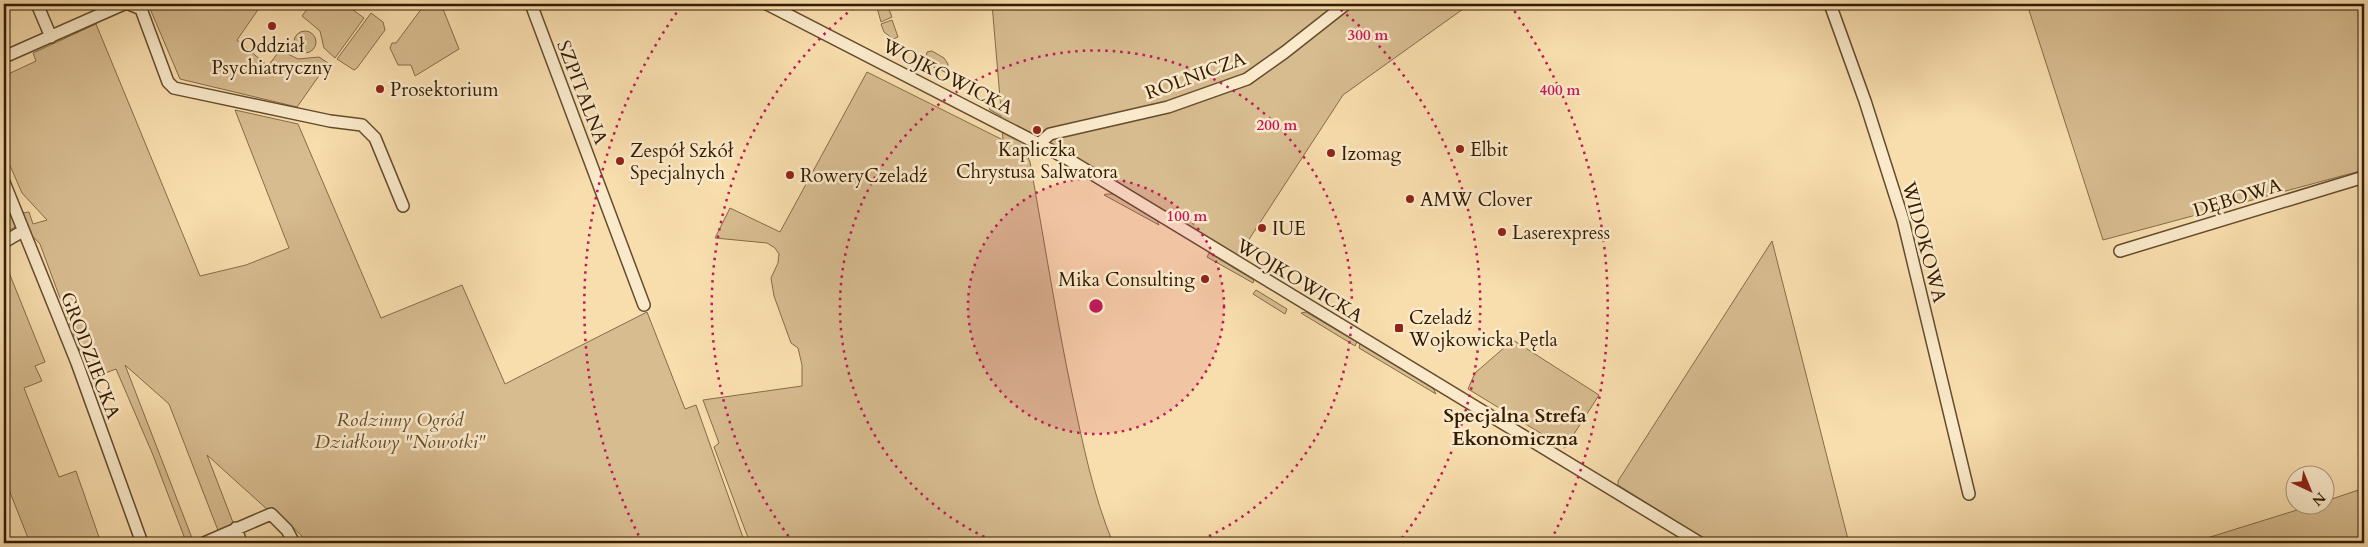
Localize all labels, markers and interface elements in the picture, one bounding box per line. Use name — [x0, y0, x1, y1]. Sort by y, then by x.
marker: Oddział Psychiatryczny — [266, 20, 278, 32]
text: 300 m — [1348, 25, 1389, 45]
street label: WOJKOWICKA — [877, 32, 1018, 121]
place label: Oddział Psychiatryczny — [211, 33, 333, 81]
street label: SZPITALNA — [550, 37, 614, 149]
street label: ROLNICZA — [1141, 46, 1250, 106]
place label: Prosektorium — [390, 77, 500, 103]
text: 400 m — [1540, 80, 1581, 100]
marker: Prosektorium — [374, 83, 386, 95]
text: 200 m — [1257, 115, 1298, 135]
marker: Kapliczka Chrystusa Salwatora — [1031, 124, 1043, 136]
place label: Kapliczka Chrystusa Salwatora — [956, 137, 1118, 185]
place label: Elbit — [1470, 137, 1508, 163]
place label: Zespół Szkół Specjalnych — [630, 138, 734, 186]
place label: Izomag — [1341, 141, 1402, 167]
marker: Elbit — [1454, 143, 1466, 155]
marker: Izomag — [1325, 147, 1337, 159]
marker: Zespół Szkół Specjalnych — [614, 155, 626, 167]
place label: RoweryCzeladź — [800, 163, 928, 189]
marker: RoweryCzeladź — [784, 169, 796, 181]
street label: DĘBOWA — [2190, 172, 2285, 224]
street label: WIDOKOWA — [1895, 178, 1953, 306]
place label: AMW Clover — [1420, 187, 1532, 213]
marker: AMW Clover — [1404, 193, 1416, 205]
text: 100 m — [1167, 206, 1208, 226]
place label: IUE — [1272, 216, 1306, 242]
place label: Laserexpress — [1512, 220, 1610, 246]
marker: IUE — [1256, 222, 1268, 234]
marker: Laserexpress — [1496, 226, 1508, 238]
street label: WOJKOWICKA — [1230, 232, 1368, 329]
place label: Mika Consulting — [1058, 267, 1195, 293]
marker: Mika Consulting — [1199, 273, 1211, 285]
street label: GRODZIECKA — [54, 288, 126, 423]
centre of rings — [1087, 297, 1105, 315]
place label: Czeladź Wojkowicka Pętla — [1408, 305, 1558, 353]
marker: Czeladź Wojkowicka Pętla — [1393, 322, 1405, 334]
district label: Specjalna Strefa Ekonomiczna — [1443, 402, 1587, 452]
park label: Rodzinny Ogród Działkowy "Nowotki" — [315, 407, 486, 455]
north arrow — [2286, 464, 2336, 514]
text: N — [2308, 488, 2330, 510]

